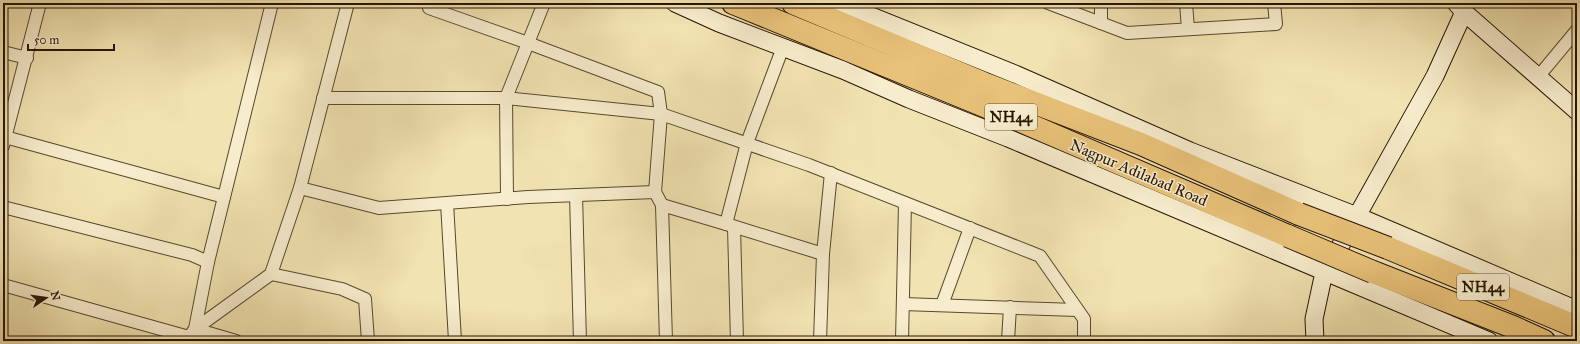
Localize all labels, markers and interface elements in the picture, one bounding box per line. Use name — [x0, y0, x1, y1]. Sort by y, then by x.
scale bar — [28, 26, 114, 52]
text: 50 m — [34, 33, 59, 47]
road number: NH44 — [985, 104, 1037, 130]
street label: Nagpur Adilabad Road — [1067, 135, 1211, 211]
road number: NH44 — [1457, 274, 1509, 300]
north arrow — [26, 278, 66, 318]
text: N — [48, 290, 63, 303]

